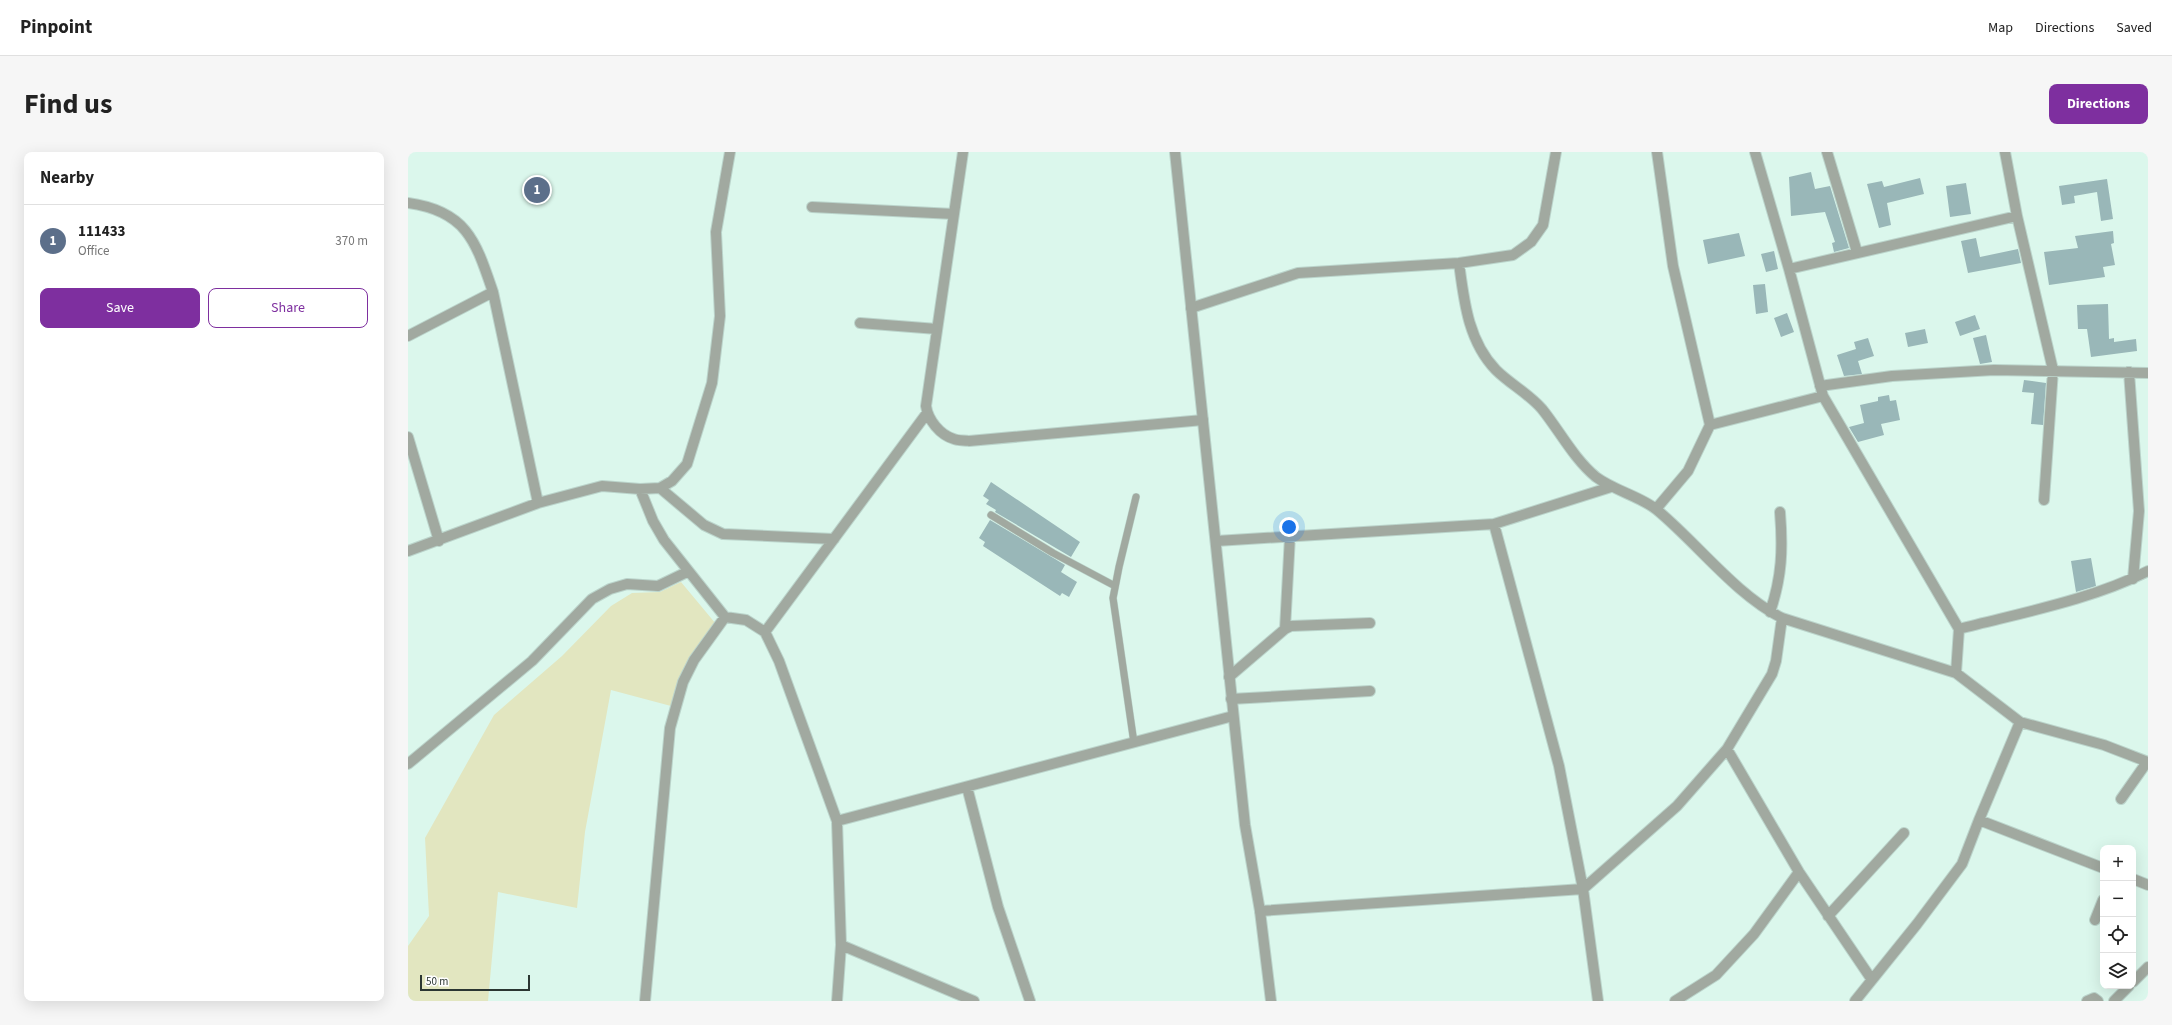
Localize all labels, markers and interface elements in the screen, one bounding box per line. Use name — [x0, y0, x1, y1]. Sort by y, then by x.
text: Pinpoint — [20, 14, 92, 41]
text: Map — [1988, 18, 2013, 38]
text: Directions — [2035, 18, 2094, 38]
text: Saved — [2116, 18, 2152, 38]
text: Find us — [24, 84, 112, 124]
button: Directions — [2049, 84, 2148, 124]
text: Nearby — [40, 166, 94, 190]
pin: 1 — [524, 175, 550, 205]
text: 111433 — [78, 221, 126, 242]
text: 1 — [50, 232, 56, 250]
text: 370 m — [335, 232, 368, 250]
text: Office — [78, 242, 109, 260]
button: Save — [40, 288, 200, 328]
button: Share — [208, 288, 368, 328]
your location — [1279, 517, 1299, 537]
map controls — [2100, 845, 2136, 989]
button: + — [2100, 845, 2136, 881]
button: − — [2100, 881, 2136, 917]
button: locate — [2100, 917, 2136, 953]
button: layers — [2100, 953, 2136, 989]
scale bar — [420, 973, 530, 992]
text: 50 m — [426, 974, 448, 989]

